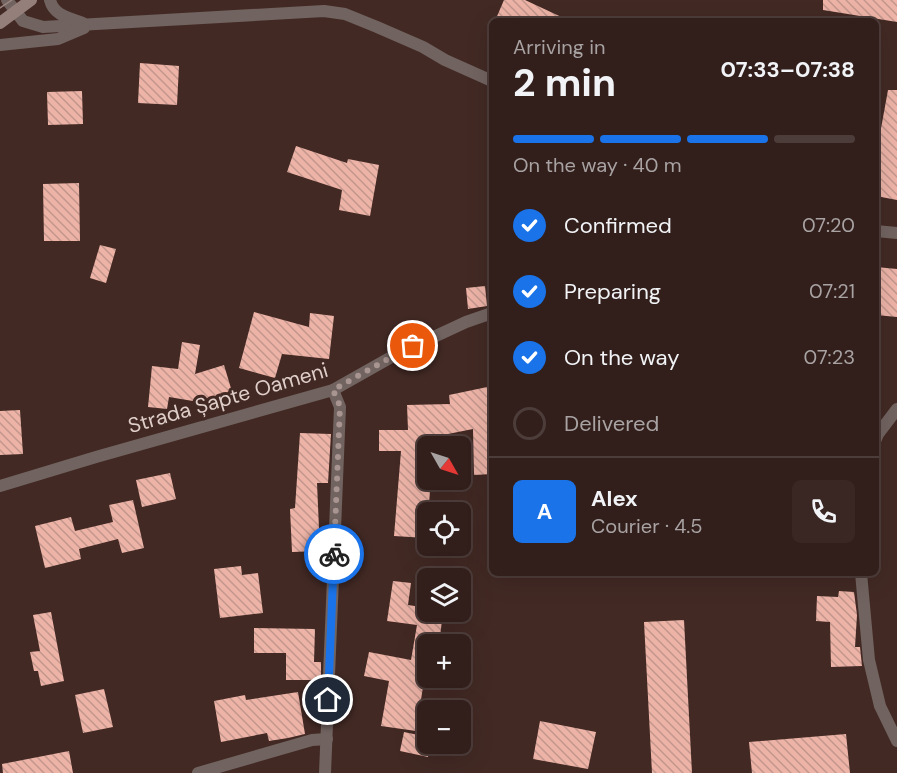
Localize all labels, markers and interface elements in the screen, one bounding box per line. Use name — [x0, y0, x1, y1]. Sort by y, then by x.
text: Arriving in — [513, 34, 605, 60]
text: 07:33–07:38 — [720, 55, 855, 84]
text: 2 min — [513, 57, 616, 108]
text: On the way · 40 m — [513, 152, 681, 178]
icon: check — [513, 209, 546, 242]
text: Confirmed — [564, 211, 672, 240]
text: 07:20 — [802, 212, 855, 238]
icon: check — [513, 275, 546, 308]
text: Preparing — [564, 277, 661, 306]
text: 07:21 — [809, 278, 855, 304]
pin — [387, 320, 438, 371]
icon: bag — [396, 329, 429, 362]
icon: check — [513, 341, 546, 374]
text: On the way — [564, 343, 679, 372]
text: 07:23 — [804, 344, 855, 370]
street label: Strada Șapte Oameni — [125, 356, 331, 440]
text: Delivered — [564, 409, 659, 438]
north arrow — [417, 436, 471, 490]
map controls — [417, 436, 471, 754]
button: phone — [792, 480, 855, 543]
text: Alex — [591, 484, 638, 513]
text: A — [537, 497, 552, 526]
button: locate — [417, 502, 471, 556]
text: Courier · 4.5 — [591, 513, 703, 539]
courier — [304, 524, 364, 584]
icon: bike — [318, 538, 351, 571]
button: layers — [417, 568, 471, 622]
button: + — [417, 634, 471, 688]
pin — [302, 674, 353, 725]
icon: home — [311, 683, 344, 716]
button: − — [417, 700, 471, 754]

